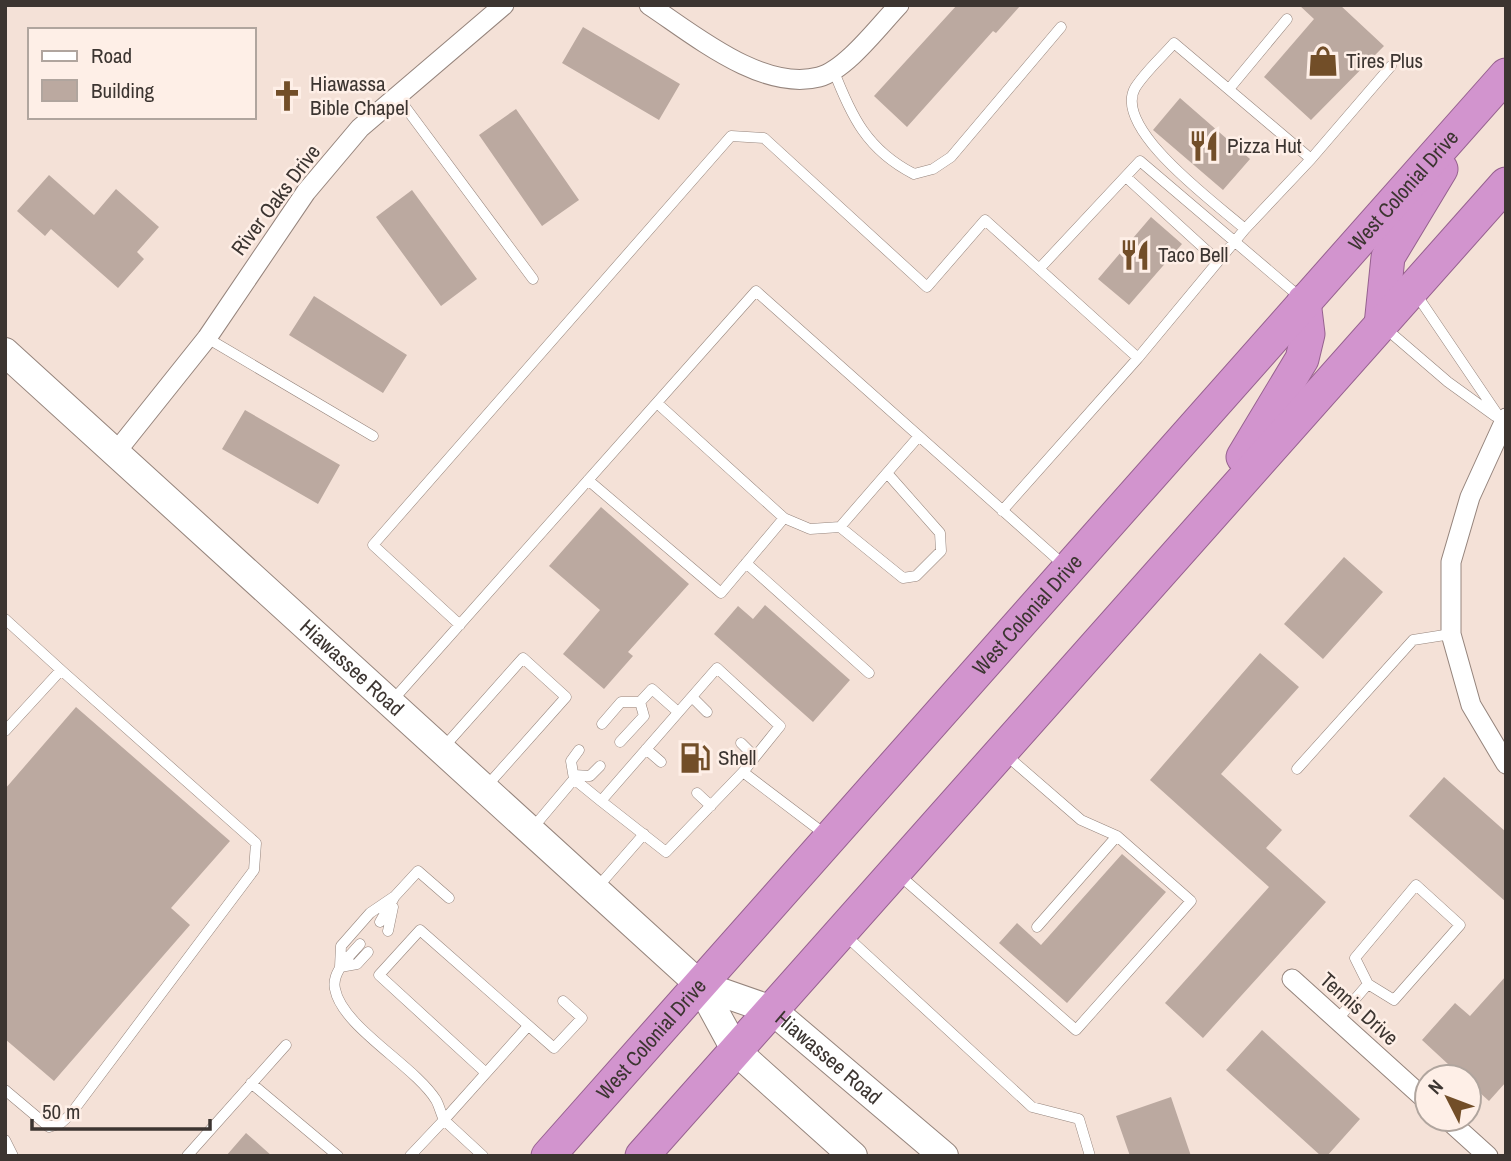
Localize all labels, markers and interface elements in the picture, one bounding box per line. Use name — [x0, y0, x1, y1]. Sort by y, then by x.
legend — [28, 28, 256, 119]
text: Road — [91, 41, 132, 70]
shop icon: Tires Plus — [1306, 44, 1340, 78]
place label: Tires Plus — [1346, 46, 1423, 75]
place label: Hiawassa Bible Chapel — [310, 69, 409, 122]
text: Building — [91, 76, 155, 105]
church icon: Hiawassa Bible Chapel — [270, 79, 304, 113]
street label: West Colonial Drive — [1342, 123, 1465, 257]
restaurant icon: Pizza Hut — [1187, 129, 1221, 163]
place label: Pizza Hut — [1227, 131, 1302, 160]
street label: River Oaks Drive — [224, 138, 327, 261]
restaurant icon: Taco Bell — [1118, 238, 1152, 272]
place label: Taco Bell — [1158, 240, 1228, 269]
street label: West Colonial Drive — [966, 548, 1089, 681]
street label: Hiawassee Road — [294, 613, 410, 722]
fuel station icon: Shell — [678, 741, 712, 775]
place label: Shell — [718, 743, 756, 772]
street label: Tennis Drive — [1314, 966, 1405, 1052]
street label: West Colonial Drive — [590, 972, 713, 1106]
street label: Hiawassee Road — [769, 1004, 888, 1111]
north arrow — [1413, 1063, 1483, 1133]
text: N — [1422, 1074, 1449, 1100]
scale bar — [32, 1088, 210, 1132]
text: 50 m — [42, 1097, 80, 1126]

